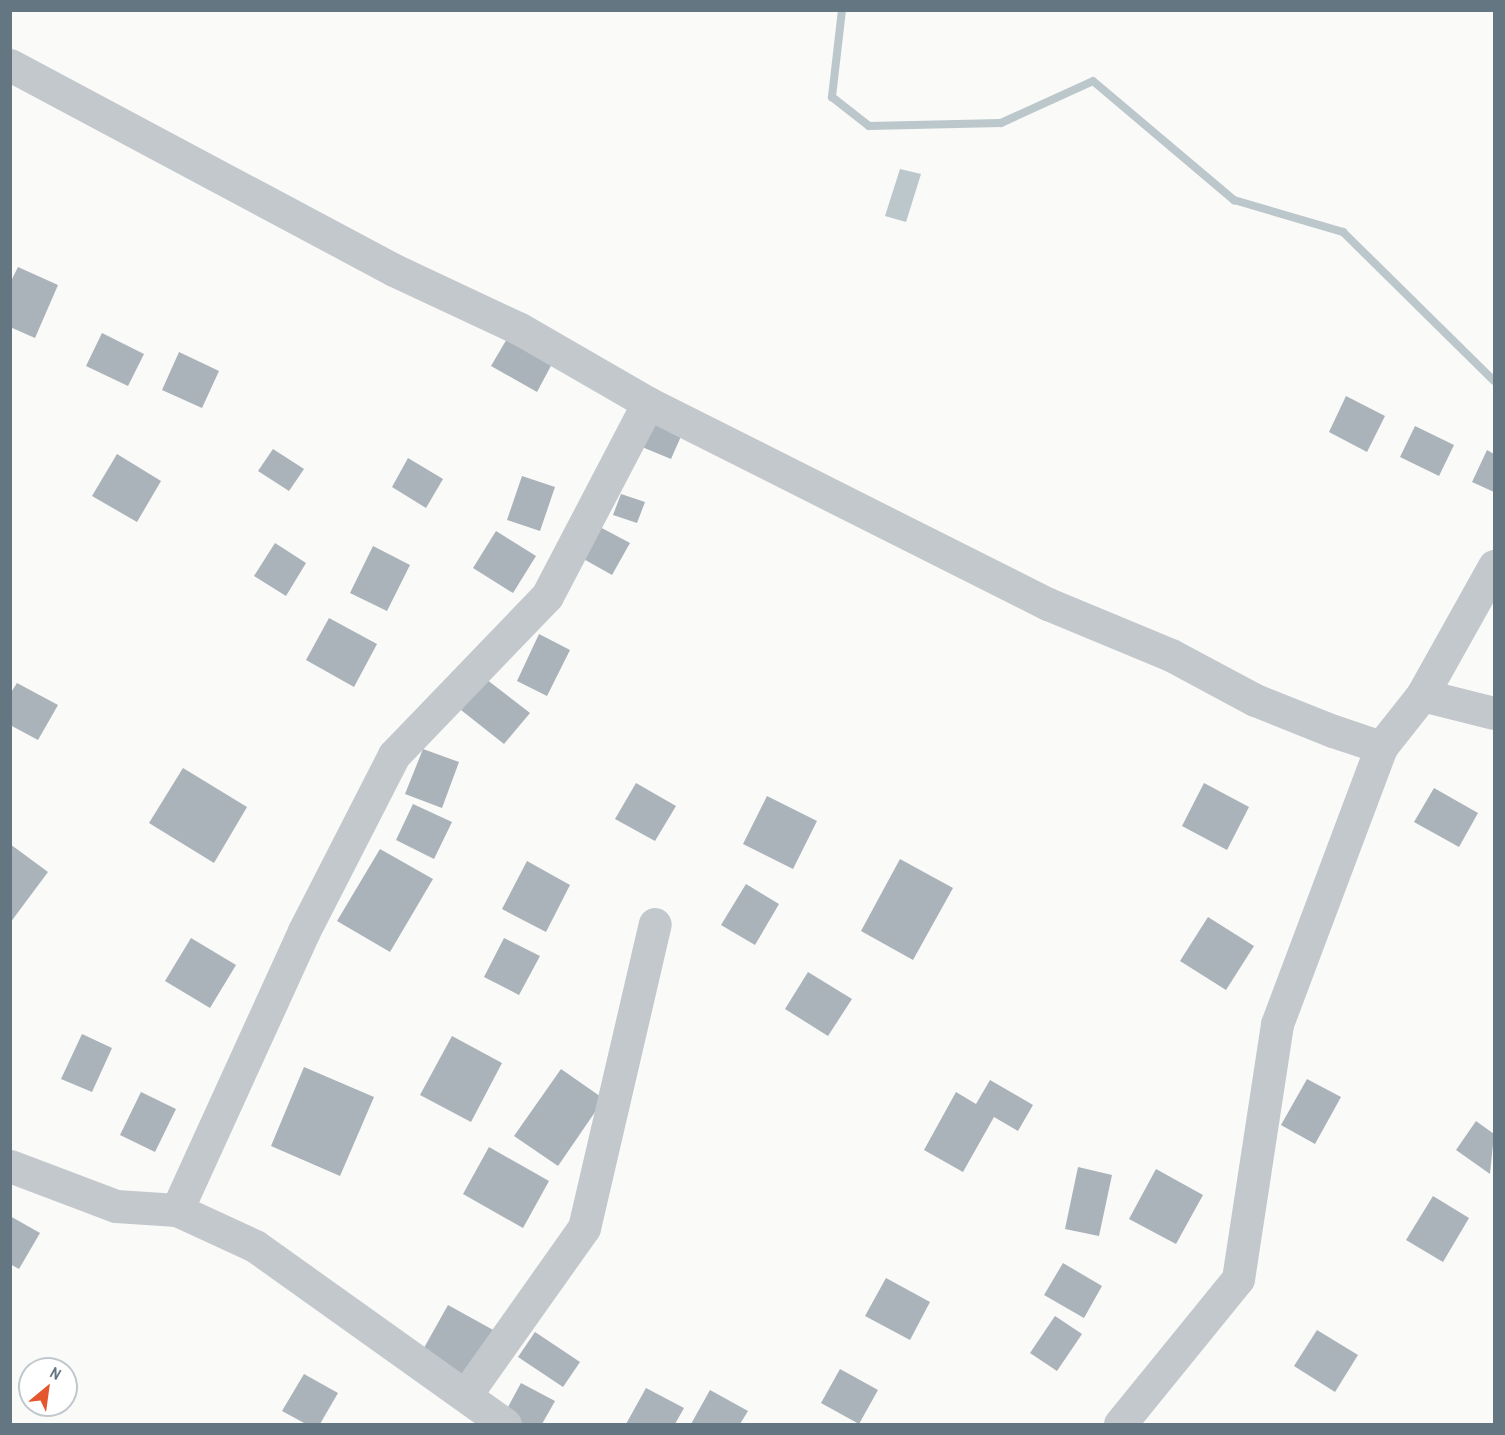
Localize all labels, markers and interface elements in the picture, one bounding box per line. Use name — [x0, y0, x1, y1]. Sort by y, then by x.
north arrow — [18, 1357, 78, 1417]
text: N — [46, 1361, 65, 1385]

